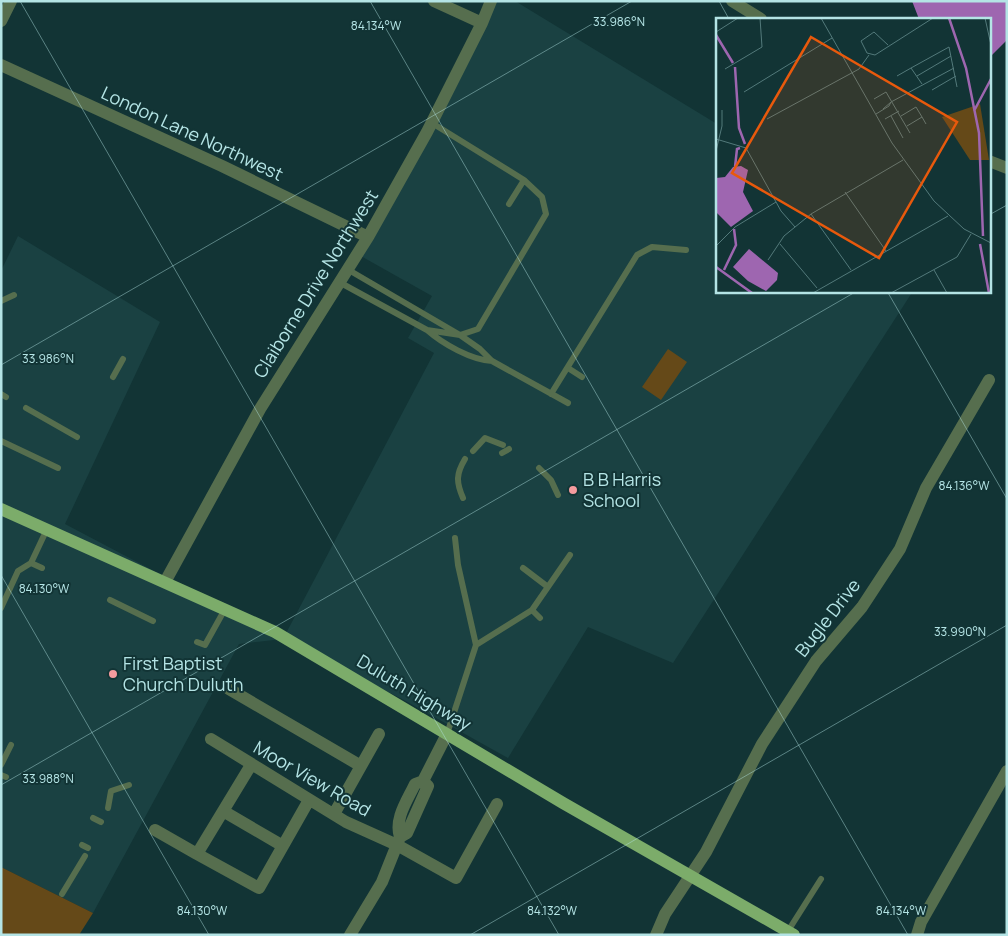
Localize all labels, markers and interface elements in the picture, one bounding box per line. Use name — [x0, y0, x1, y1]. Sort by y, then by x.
text: 33.986°N — [593, 13, 645, 30]
text: 84.134°W — [351, 17, 402, 34]
inset map — [716, 18, 990, 292]
street label: London Lane Northwest — [98, 80, 287, 186]
street label: Claiborne Drive Northwest — [247, 185, 383, 382]
text: 33.986°N — [22, 350, 74, 367]
place label: B B Harris School — [583, 467, 661, 512]
text: 84.136°W — [939, 477, 990, 494]
marker: B B Harris School — [567, 484, 579, 496]
street label: Bugle Drive — [789, 573, 865, 661]
text: 84.130°W — [19, 580, 70, 597]
text: 33.990°N — [934, 623, 986, 640]
street label: Duluth Highway — [353, 649, 477, 736]
place label: First Baptist Church Duluth — [123, 651, 243, 696]
marker: First Baptist Church Duluth — [107, 668, 119, 680]
street label: Moor View Road — [250, 735, 375, 821]
text: 33.988°N — [22, 770, 74, 787]
text: 84.130°W — [177, 902, 228, 919]
text: 84.132°W — [527, 902, 578, 919]
text: 84.134°W — [876, 902, 927, 919]

